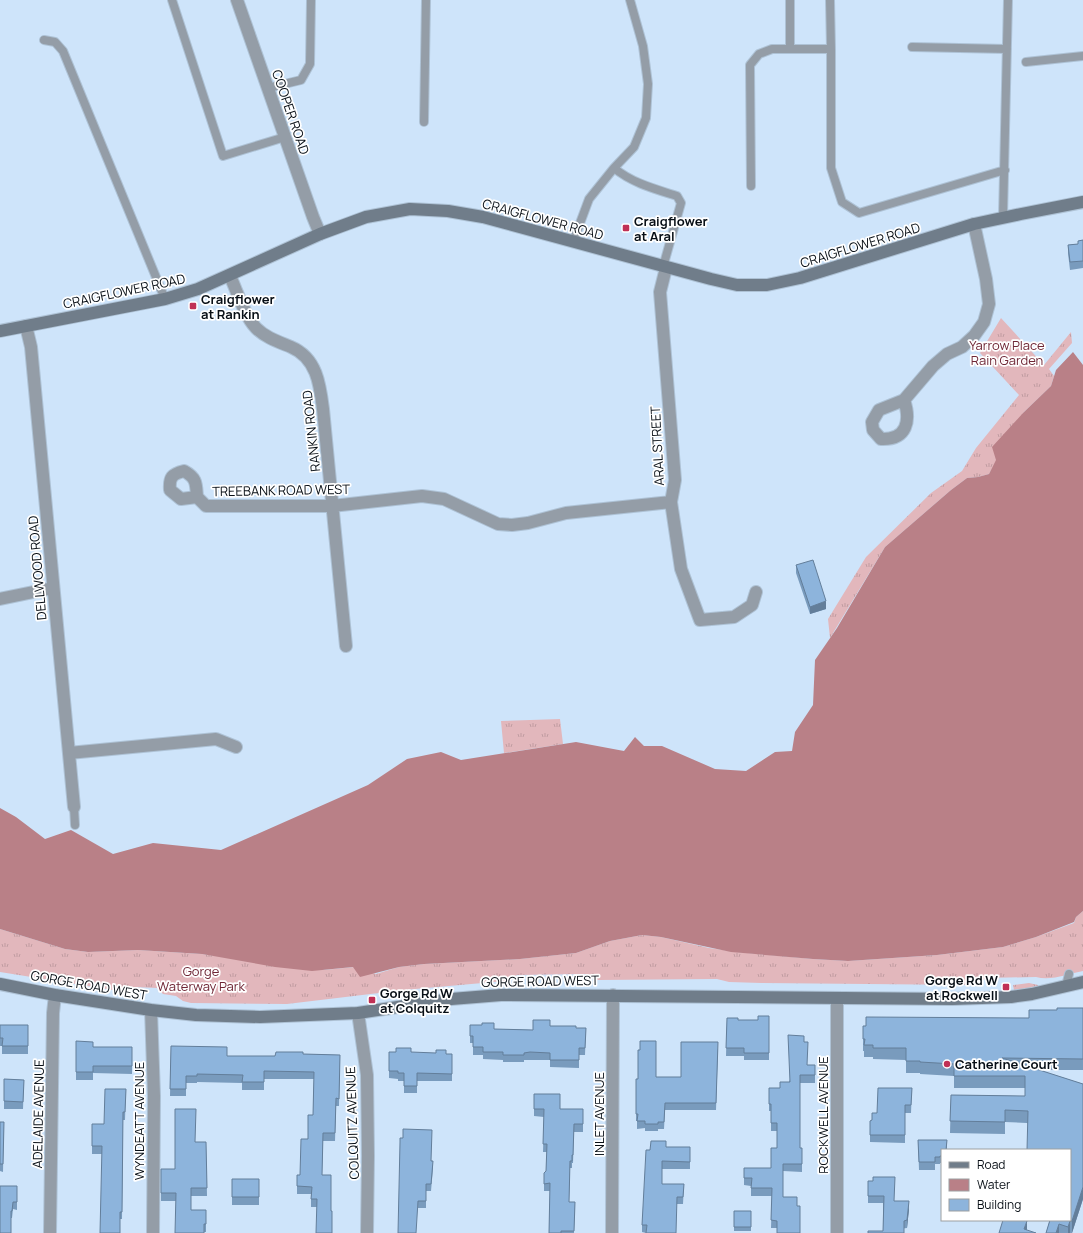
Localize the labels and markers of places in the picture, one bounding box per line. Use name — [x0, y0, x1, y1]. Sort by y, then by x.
place label: Craigflower at Aral — [634, 212, 708, 245]
marker: Craigflower at Aral — [621, 223, 631, 233]
place label: Craigflower at Rankin — [201, 290, 275, 323]
marker: Craigflower at Rankin — [188, 301, 198, 311]
place label: Gorge Rd W at Rockwell — [925, 971, 998, 1004]
marker: Gorge Rd W at Rockwell — [1001, 982, 1011, 992]
place label: Gorge Rd W at Colquitz — [380, 984, 453, 1017]
marker: Gorge Rd W at Colquitz — [367, 995, 377, 1005]
place label: Catherine Court — [955, 1055, 1058, 1073]
marker: Catherine Court — [942, 1059, 952, 1069]

